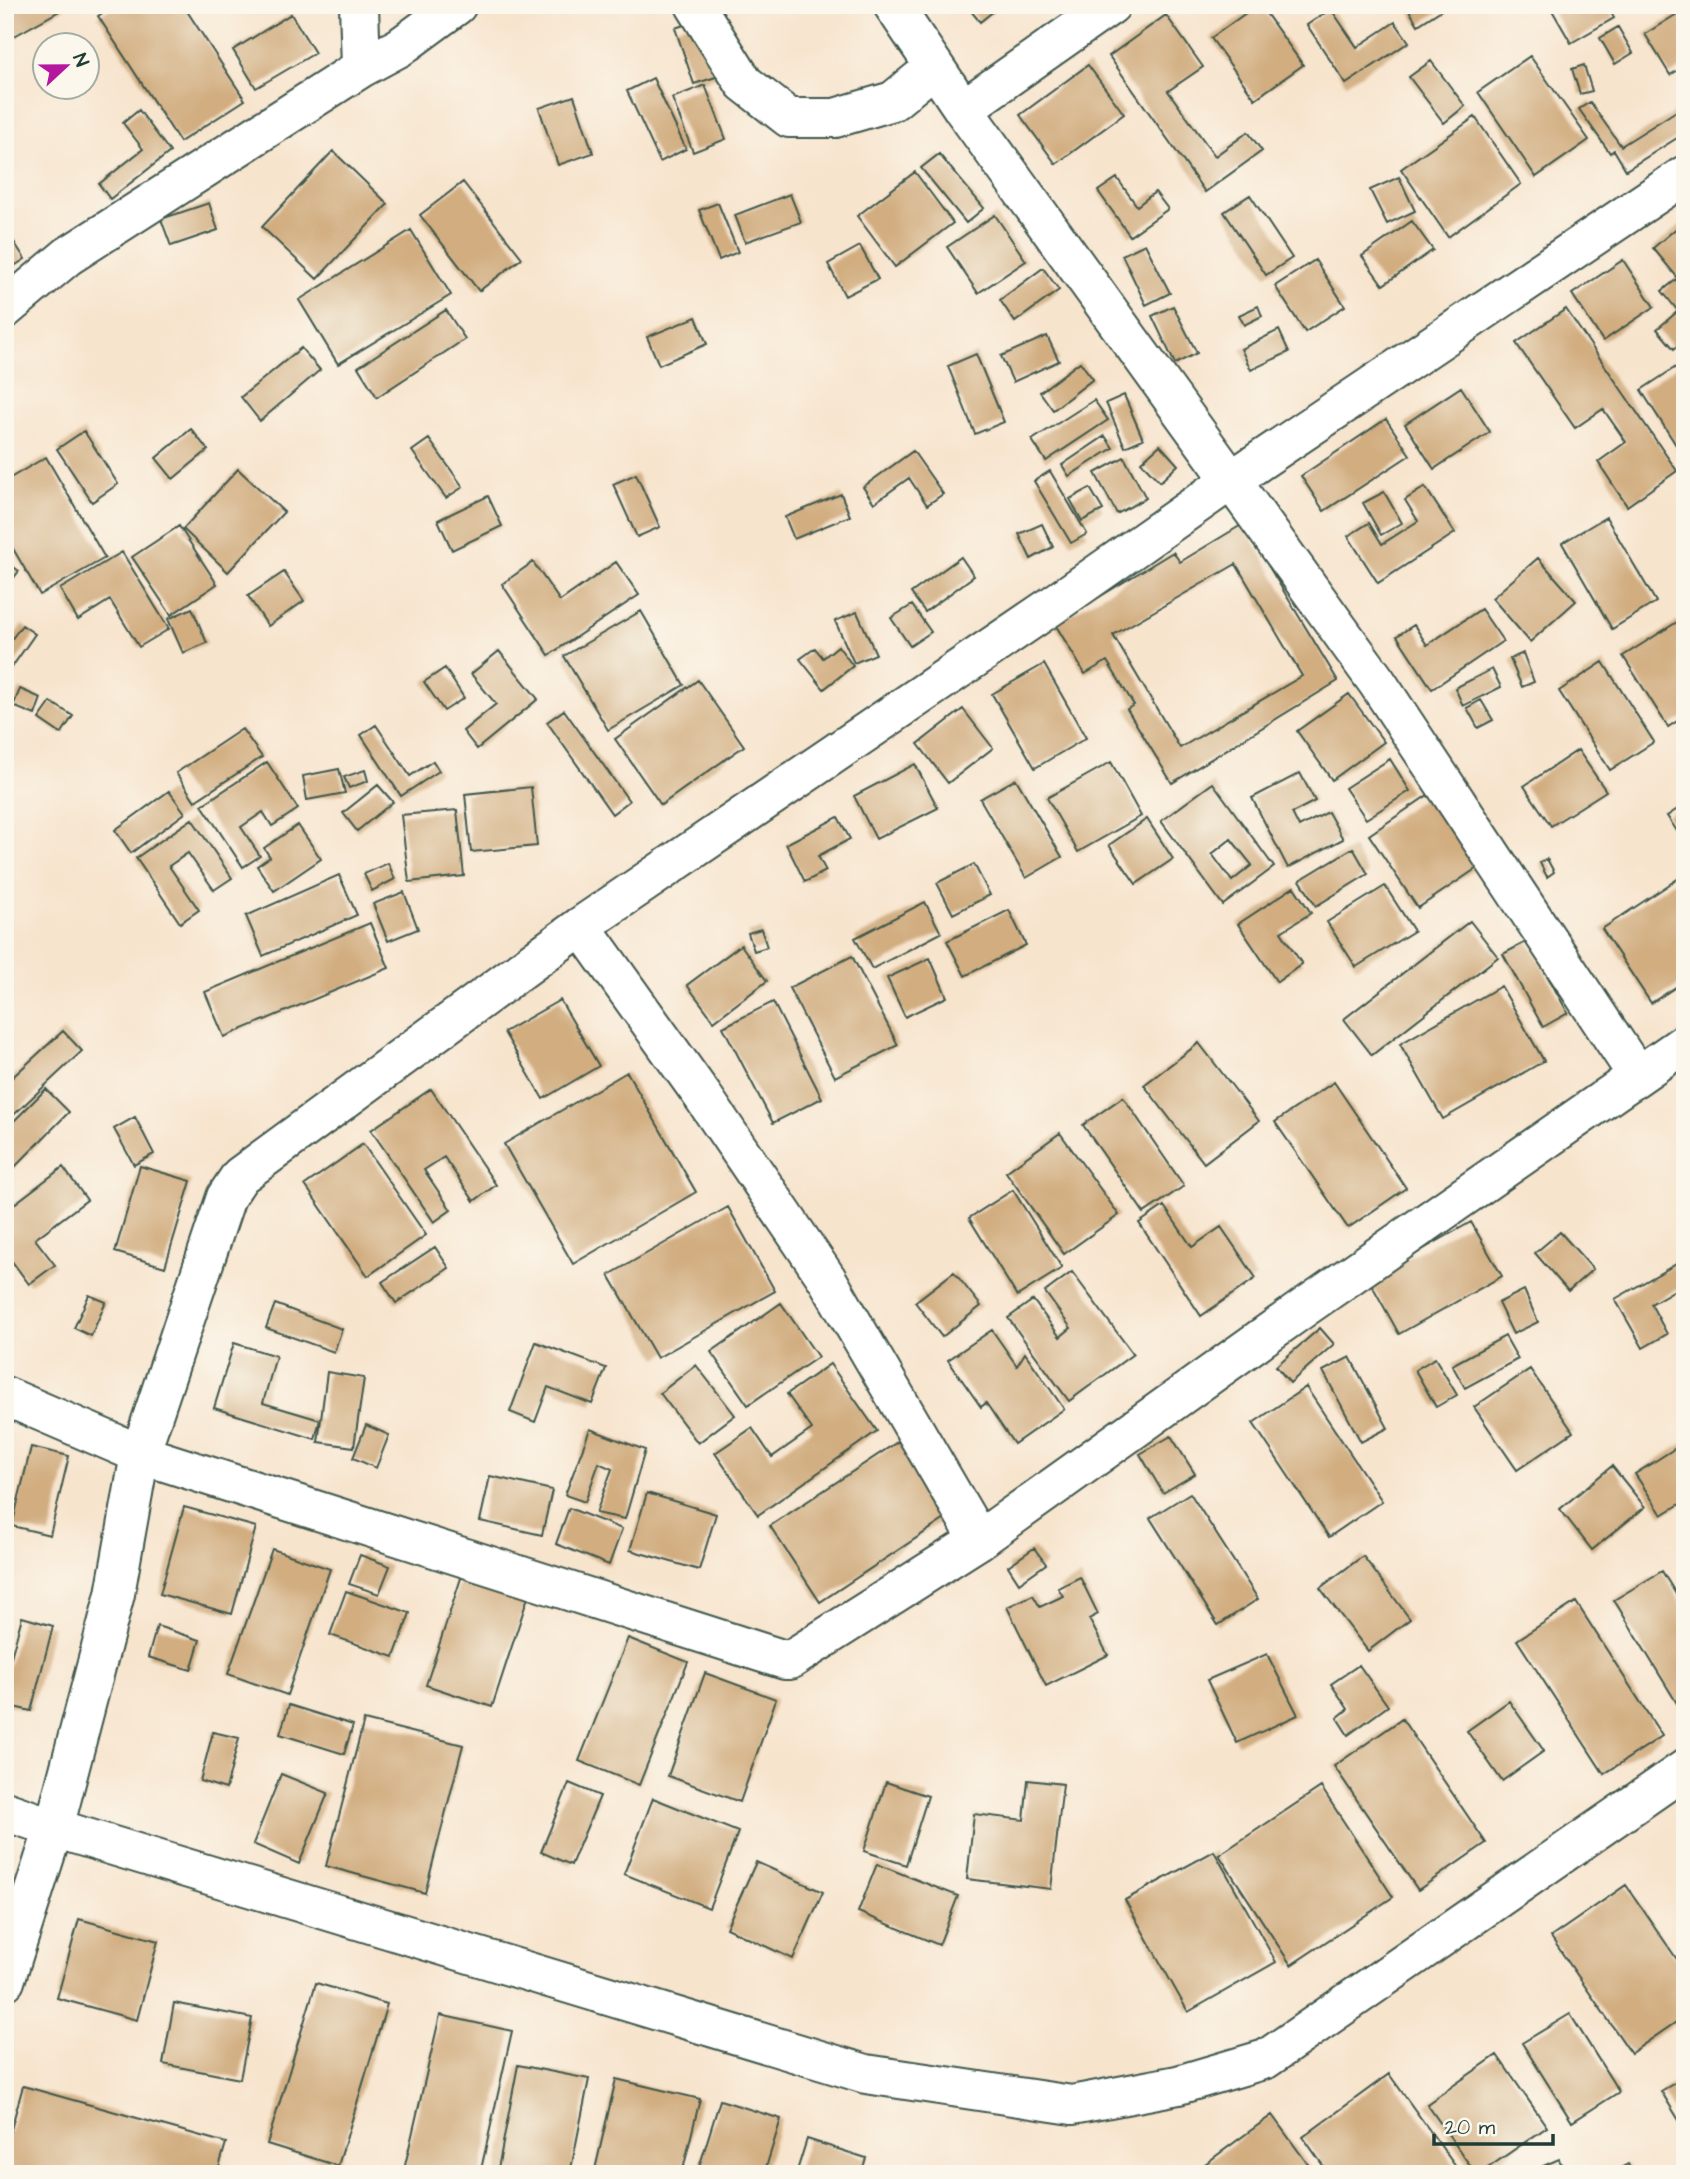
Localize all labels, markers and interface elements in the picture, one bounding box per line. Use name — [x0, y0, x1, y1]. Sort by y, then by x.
north arrow — [32, 32, 102, 102]
text: N — [66, 50, 95, 71]
scale bar — [1434, 2102, 1554, 2146]
text: 20 m — [1445, 2113, 1496, 2142]

